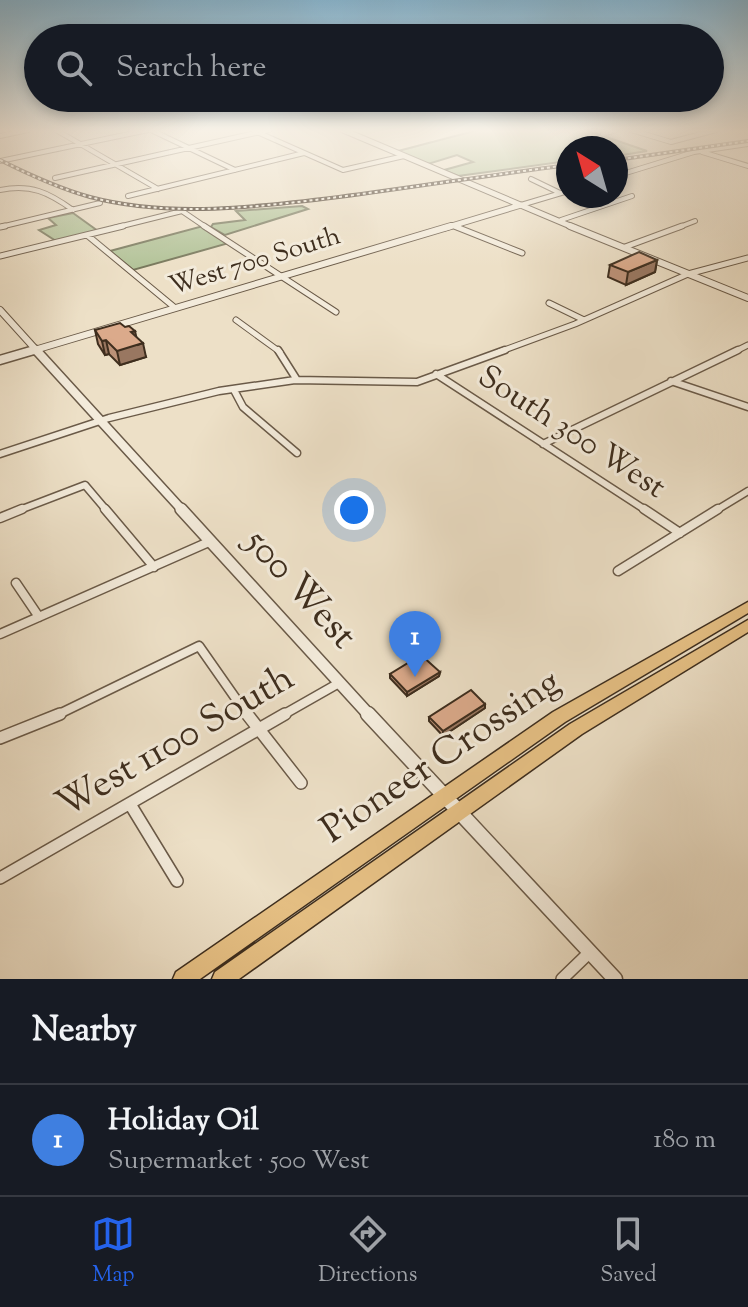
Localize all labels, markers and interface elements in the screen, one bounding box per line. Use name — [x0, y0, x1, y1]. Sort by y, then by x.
search box — [24, 24, 724, 112]
icon: search — [52, 46, 96, 90]
text: Search here — [116, 47, 266, 90]
north arrow — [556, 136, 628, 208]
street label: West 700 South — [165, 218, 345, 306]
street label: South 300 West — [468, 355, 674, 511]
your location — [334, 490, 374, 530]
street label: 500 West — [229, 516, 368, 662]
pin: 1 — [389, 611, 441, 677]
street label: West 1100 South — [47, 653, 305, 833]
street label: Pioneer Crossing — [311, 658, 573, 858]
text: Nearby — [32, 1007, 137, 1056]
text: Holiday Oil — [108, 1100, 259, 1143]
text: 1 — [54, 1122, 62, 1159]
text: 180 m — [653, 1122, 716, 1159]
text: Supermarket · 500 West — [108, 1143, 369, 1180]
tab: Map — [91, 1212, 135, 1292]
tab: Directions — [318, 1212, 417, 1292]
tab: Saved — [600, 1212, 657, 1292]

